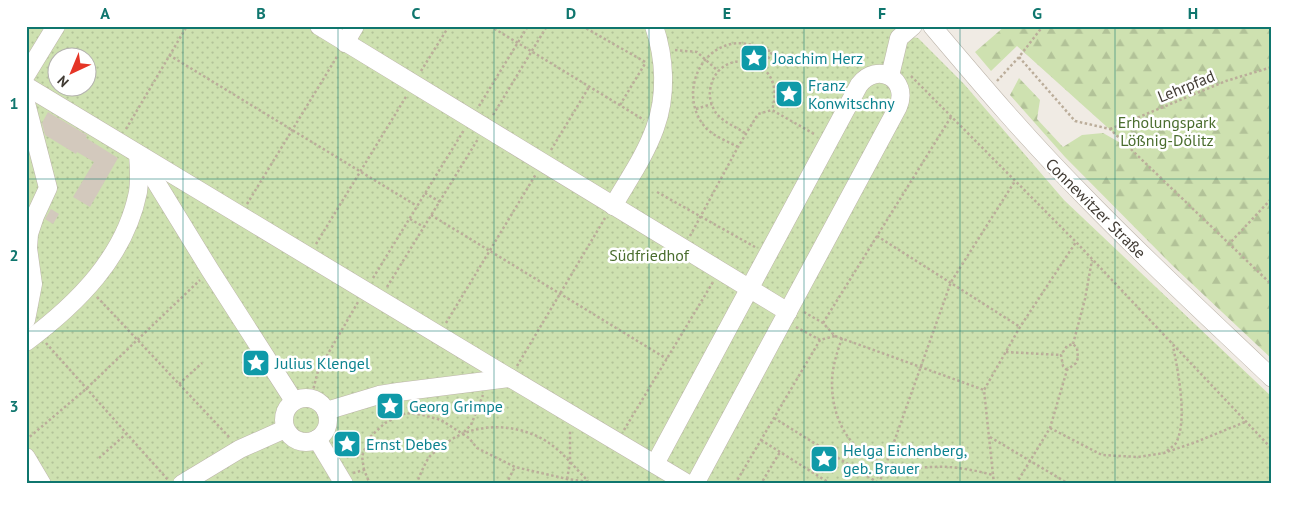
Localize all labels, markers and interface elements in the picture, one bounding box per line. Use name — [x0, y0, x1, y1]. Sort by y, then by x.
text: A — [100, 3, 110, 23]
text: B — [256, 3, 266, 23]
text: C — [412, 3, 421, 23]
text: D — [566, 3, 576, 23]
text: E — [723, 3, 731, 23]
text: F — [878, 3, 886, 23]
text: G — [1032, 3, 1042, 23]
text: H — [1188, 3, 1198, 23]
place icon: Joachim Herz — [739, 43, 769, 73]
north arrow — [48, 48, 98, 98]
place label: Joachim Herz — [772, 48, 863, 68]
street label: Lehrpfad — [1155, 66, 1217, 106]
text: N — [53, 72, 73, 91]
place label: Franz Konwitschny — [808, 75, 895, 113]
place icon: Franz Konwitschny — [774, 79, 804, 109]
text: 1 — [9, 93, 19, 113]
park label: Erholungspark Lößnig-Dölitz — [1118, 112, 1217, 150]
street label: Connewitzer Straße — [1042, 154, 1150, 262]
text: 2 — [9, 245, 19, 265]
park label: Südfriedhof — [609, 245, 690, 265]
place icon: Julius Klengel — [241, 348, 271, 378]
place label: Julius Klengel — [274, 353, 370, 373]
place icon: Georg Grimpe — [375, 391, 405, 421]
text: 3 — [9, 396, 19, 416]
place label: Georg Grimpe — [409, 396, 503, 416]
place icon: Ernst Debes — [332, 429, 362, 459]
place label: Ernst Debes — [366, 434, 448, 454]
place label: Helga Eichenberg, geb. Brauer — [843, 440, 967, 478]
place icon: Helga Eichenberg, geb. Brauer — [809, 444, 839, 474]

